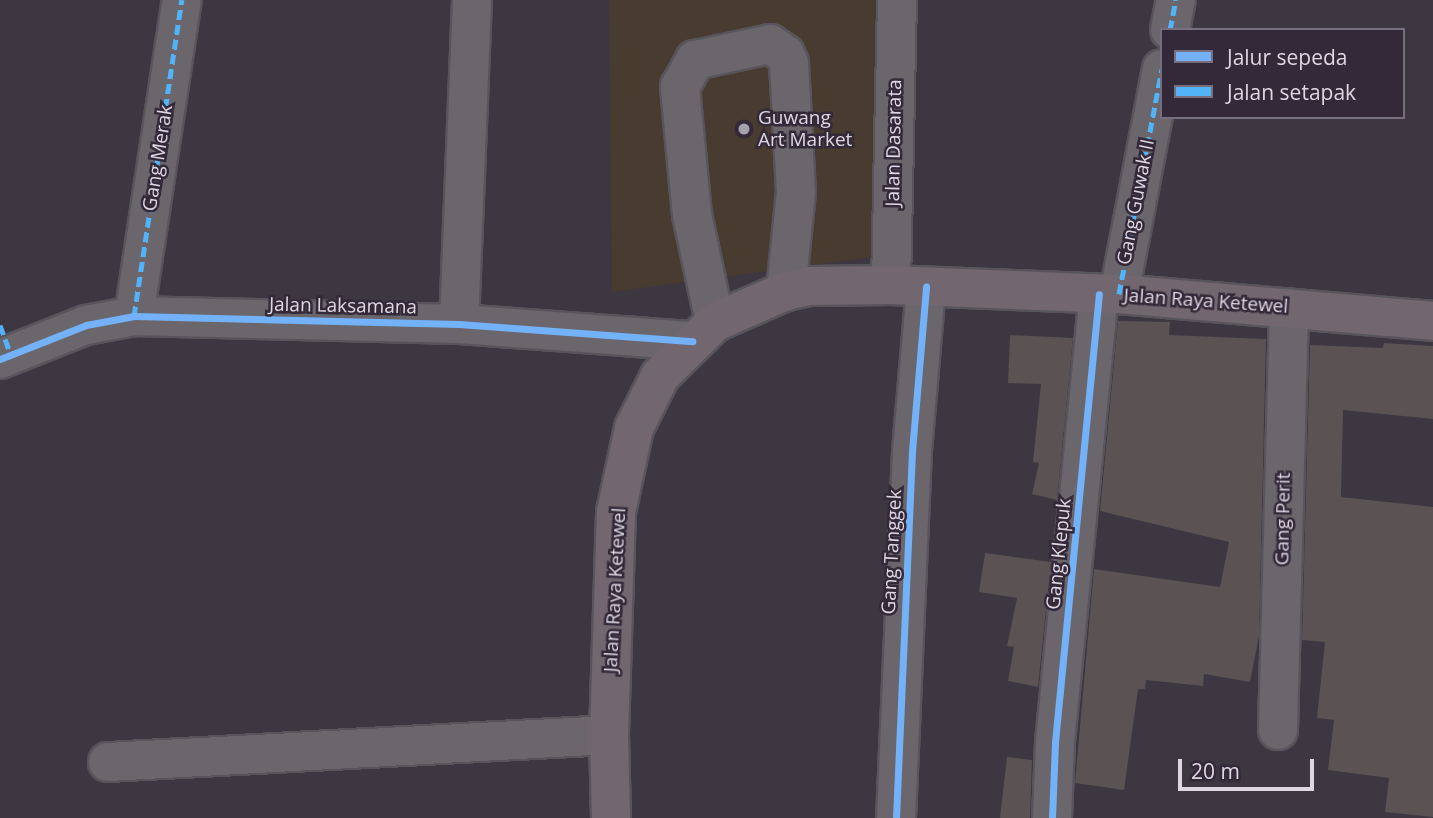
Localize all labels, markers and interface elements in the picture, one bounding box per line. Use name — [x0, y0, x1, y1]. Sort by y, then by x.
legend — [1160, 28, 1405, 119]
text: Jalur sepeda — [1227, 43, 1347, 71]
text: Jalan setapak — [1227, 78, 1356, 106]
street label: Jalan Dasarata — [881, 79, 907, 207]
street label: Gang Merak — [138, 103, 178, 213]
place label: Guwang Art Market — [758, 107, 852, 151]
marker: Guwang Art Market — [736, 121, 752, 137]
street label: Gang Guwak II — [1113, 137, 1159, 267]
street label: Jalan Raya Ketewel — [1123, 284, 1289, 318]
street label: Jalan Laksamana — [269, 293, 417, 319]
street label: Gang Perit — [1271, 472, 1295, 566]
street label: Gang Tanggek — [877, 489, 907, 615]
street label: Gang Klepuk — [1042, 497, 1076, 611]
street label: Jalan Raya Ketewel — [599, 507, 631, 673]
scale bar — [1181, 744, 1318, 788]
text: 20 m — [1191, 757, 1240, 785]

